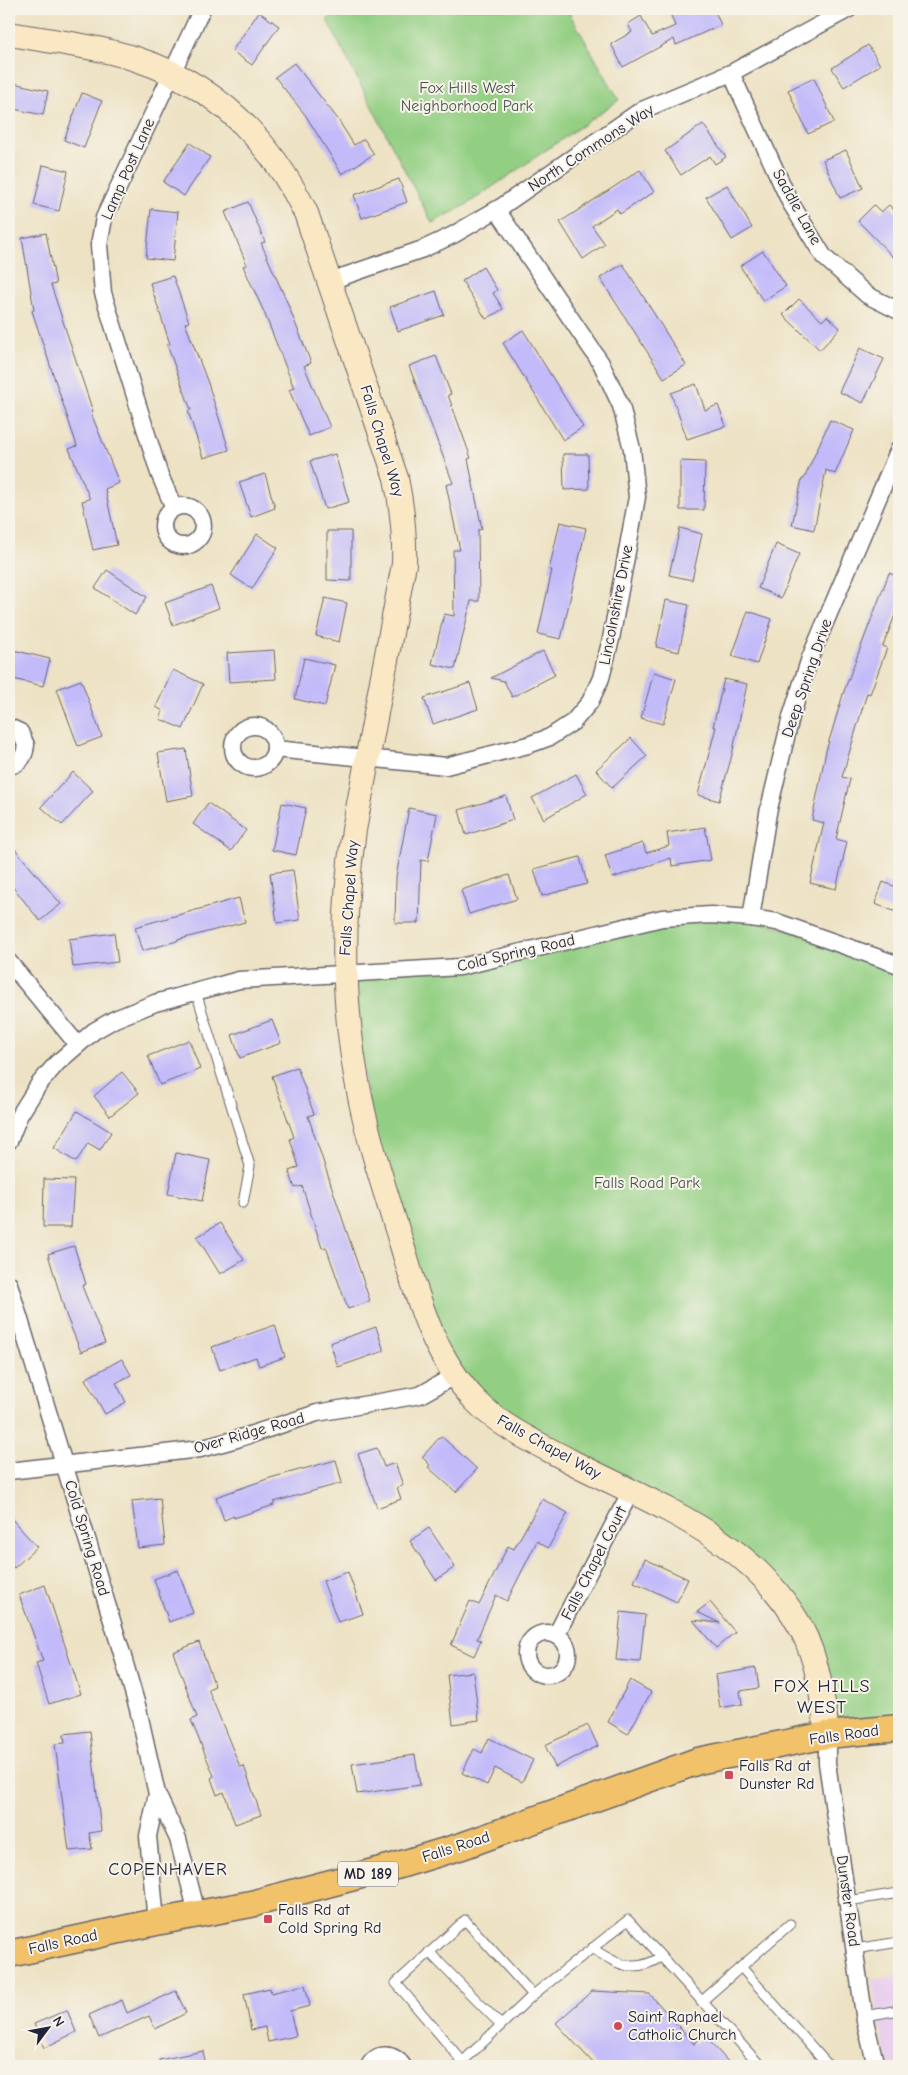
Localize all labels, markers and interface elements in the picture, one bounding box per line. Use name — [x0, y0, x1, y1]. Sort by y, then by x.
park label: Fox Hills West Neighborhood Park — [401, 79, 534, 115]
street label: North Commons Way — [525, 100, 658, 195]
street label: Lamp Post Lane — [98, 115, 158, 223]
street label: Saddle Lane — [769, 166, 825, 248]
street label: Falls Chapel Way — [356, 383, 408, 500]
street label: Lincolnshire Drive — [596, 544, 636, 666]
street label: Deep Spring Drive — [778, 616, 836, 740]
street label: Falls Chapel Way — [336, 839, 362, 956]
street label: Cold Spring Road — [455, 931, 577, 975]
park label: Falls Road Park — [594, 1174, 700, 1192]
street label: Over Ridge Road — [192, 1409, 306, 1457]
street label: Falls Chapel Way — [494, 1411, 605, 1483]
street label: Cold Spring Road — [61, 1478, 113, 1598]
street label: Falls Chapel Court — [558, 1503, 631, 1623]
district label: FOX HILLS WEST — [774, 1676, 870, 1718]
street label: Falls Road — [808, 1721, 880, 1749]
place label: Falls Rd at Dunster Rd — [739, 1757, 814, 1793]
marker: Falls Rd at Dunster Rd — [723, 1769, 735, 1781]
street label: Falls Road — [420, 1828, 492, 1866]
street label: Dunster Road — [833, 1854, 863, 1948]
district label: COPENHAVER — [108, 1859, 228, 1880]
road number: MD 189 — [338, 1862, 398, 1886]
place label: Falls Rd at Cold Spring Rd — [278, 1901, 381, 1937]
marker: Falls Rd at Cold Spring Rd — [262, 1913, 274, 1925]
street label: Falls Road — [27, 1926, 99, 1958]
north arrow — [22, 2002, 72, 2052]
place label: Saint Raphael Catholic Church — [628, 2008, 737, 2044]
text: N — [49, 2013, 68, 2030]
marker: Saint Raphael Catholic Church — [612, 2020, 624, 2032]

